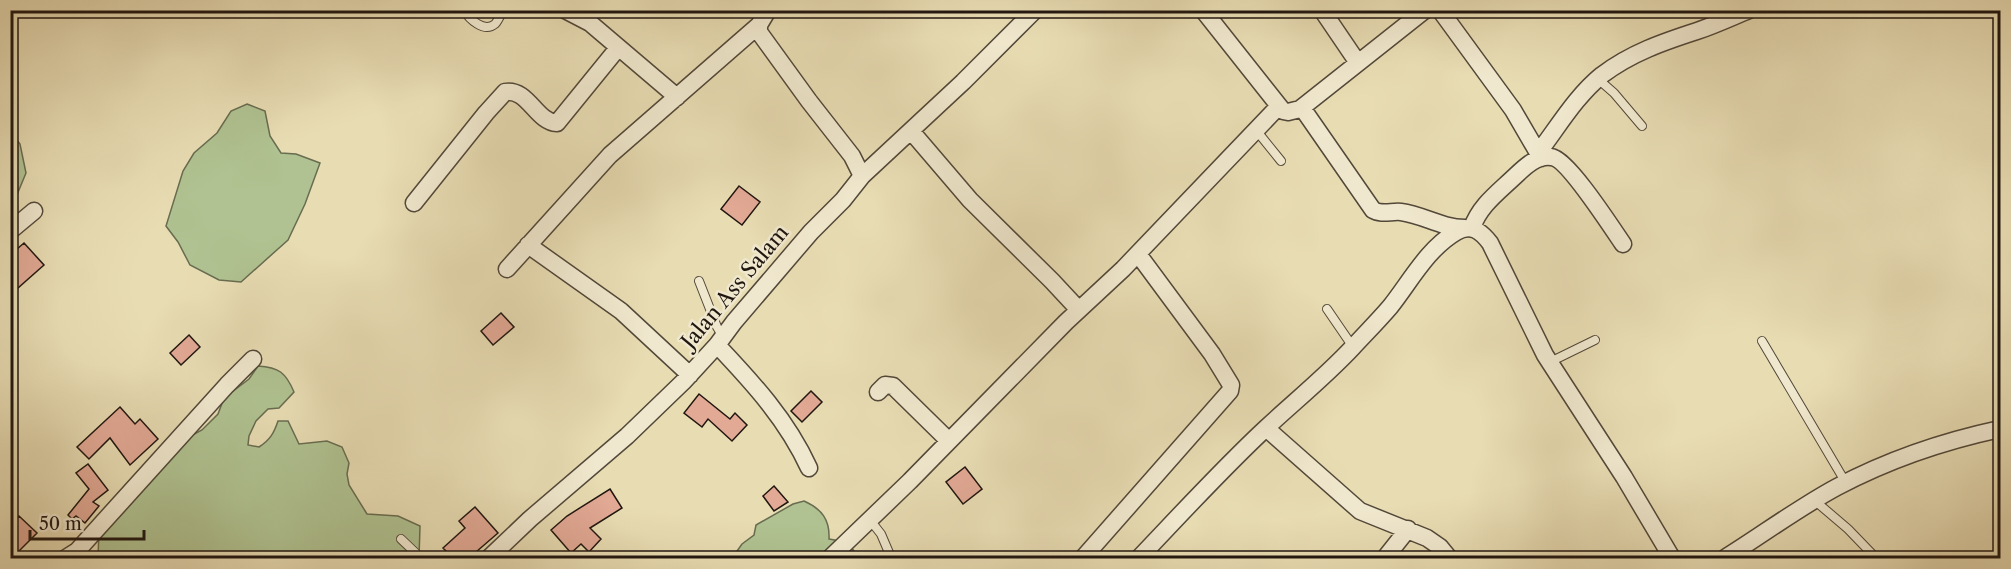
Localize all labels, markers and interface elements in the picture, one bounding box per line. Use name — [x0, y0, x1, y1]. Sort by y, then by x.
street label: Jalan Ass Salam — [674, 220, 794, 356]
scale bar — [30, 503, 144, 541]
text: 50 m — [39, 513, 82, 535]

